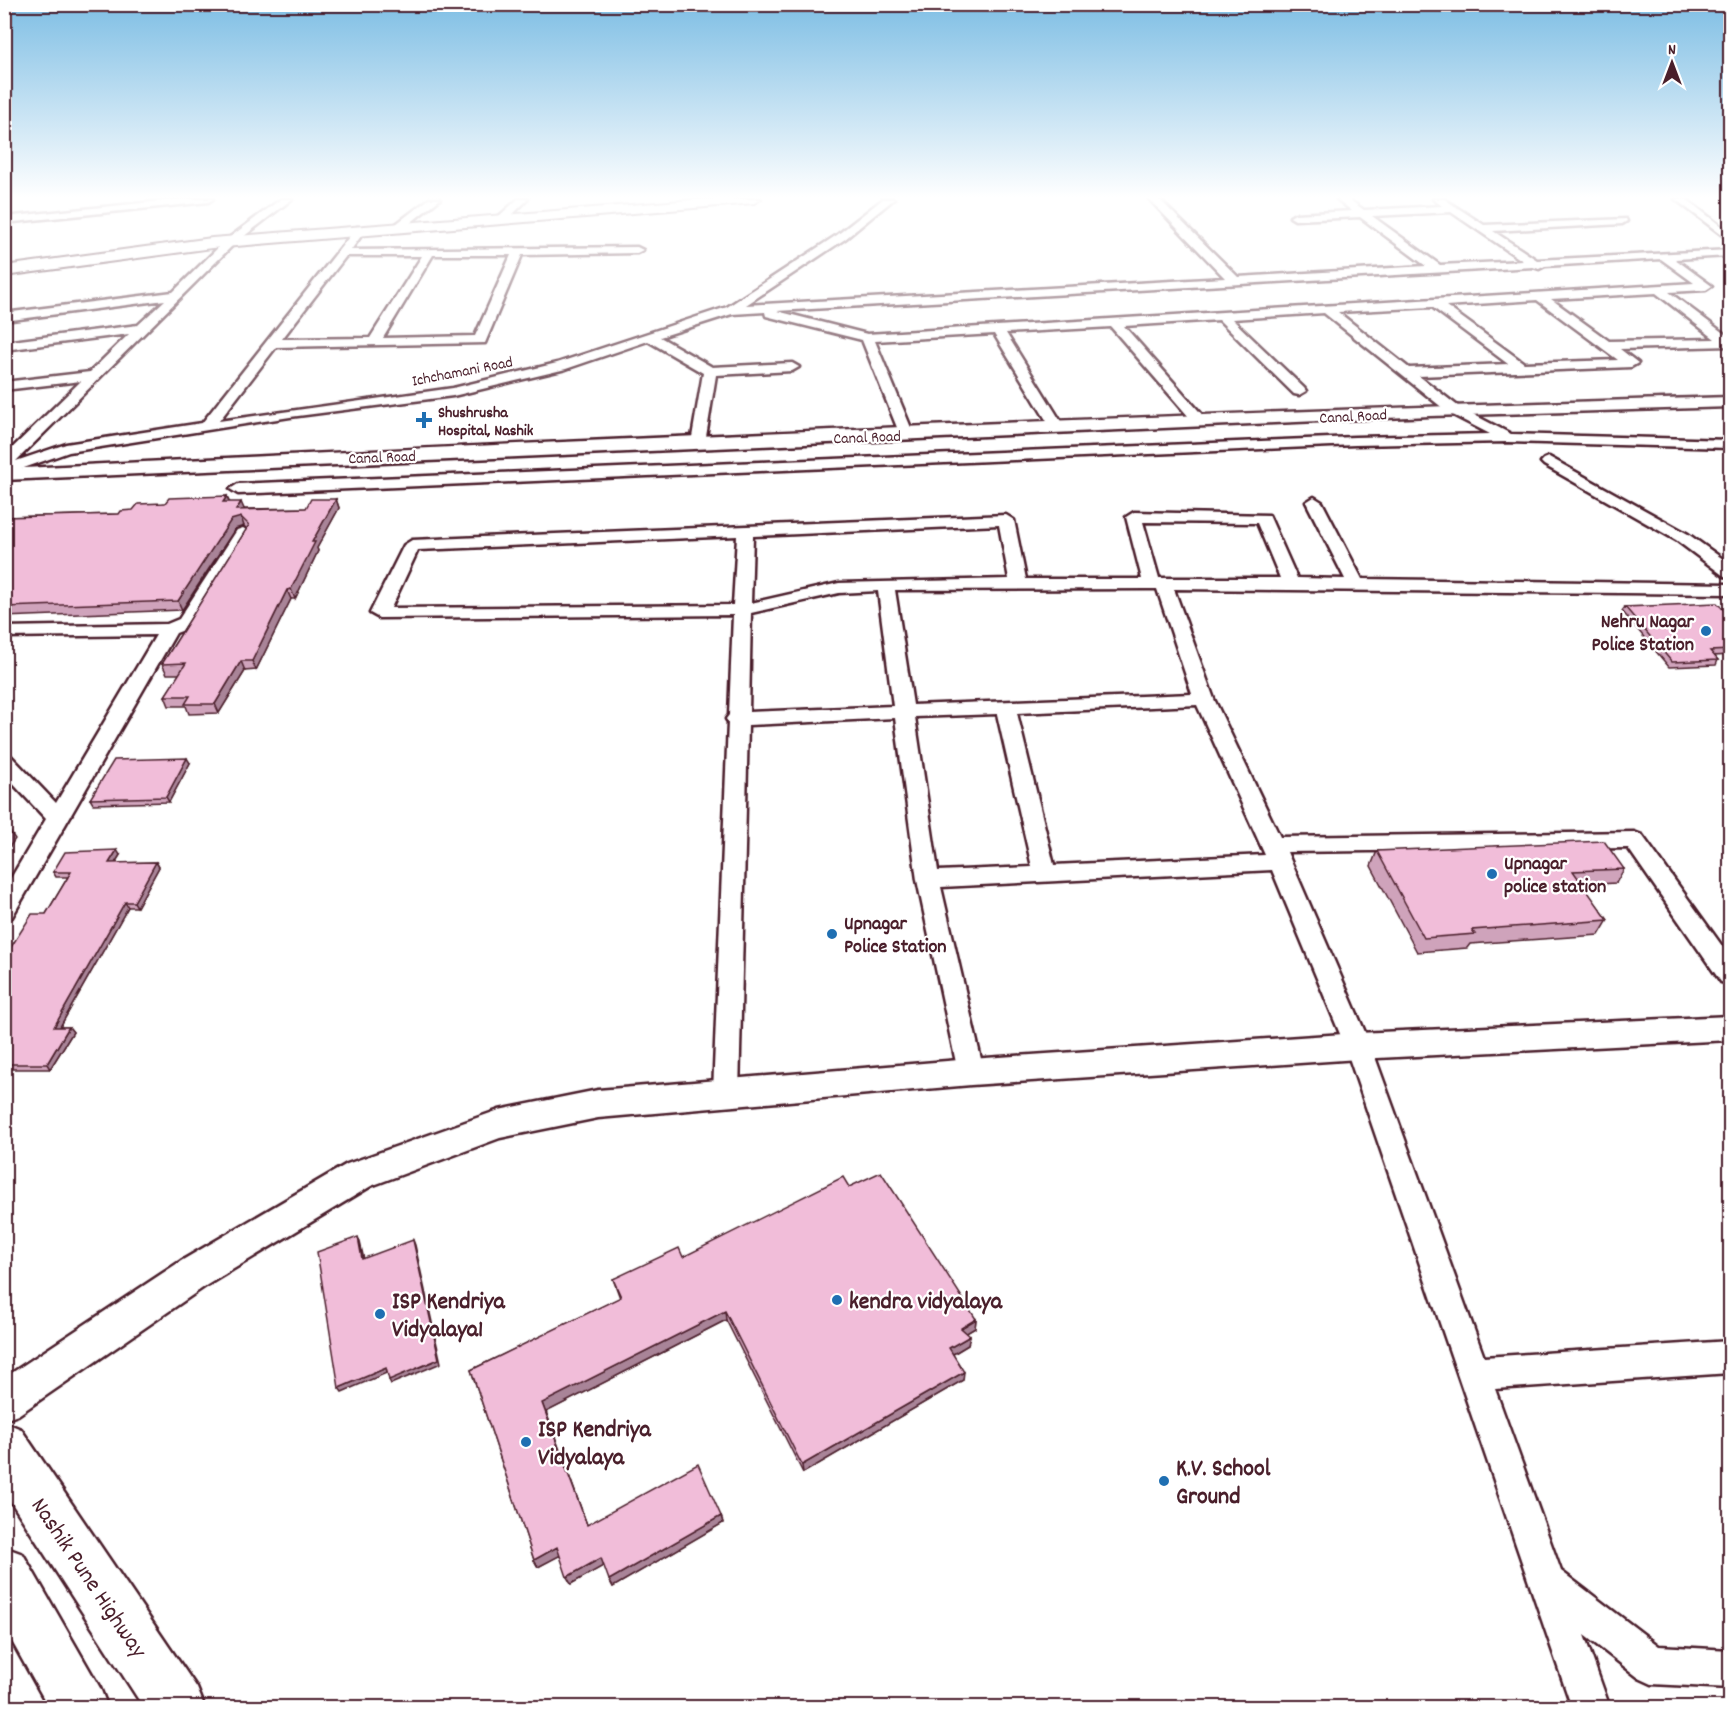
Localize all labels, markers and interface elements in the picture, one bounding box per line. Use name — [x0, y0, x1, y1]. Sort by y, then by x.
north arrow — [1642, 33, 1702, 93]
text: N — [1668, 39, 1676, 62]
street label: Ichchamani Road — [410, 351, 515, 394]
place label: Shushrusha Hospital, Nashik — [438, 402, 534, 443]
street label: Canal Road — [1319, 404, 1388, 431]
marker: Shushrusha Hospital, Nashik — [415, 411, 433, 429]
street label: Canal Road — [833, 426, 901, 451]
street label: Canal Road — [348, 446, 416, 471]
place label: Nehru Nagar Police Station — [1591, 609, 1695, 660]
marker: Nehru Nagar Police Station — [1699, 624, 1713, 638]
place label: Upnagar police station — [1504, 851, 1606, 902]
marker: Upnagar police station — [1485, 867, 1499, 881]
place label: Upnagar Police Station — [844, 911, 947, 962]
marker: Upnagar Police Station — [825, 927, 839, 941]
place label: ISP Kendriya Vidyalaya1 — [392, 1286, 505, 1348]
place label: kendra vidyalaya — [849, 1286, 1003, 1320]
marker: kendra vidyalaya — [830, 1293, 844, 1307]
marker: ISP Kendriya Vidyalaya1 — [373, 1307, 387, 1321]
place label: ISP Kendriya Vidyalaya — [538, 1414, 651, 1476]
marker: ISP Kendriya Vidyalaya — [519, 1435, 533, 1449]
place label: K.V. School Ground — [1176, 1453, 1271, 1515]
marker: K.V. School Ground — [1157, 1474, 1171, 1488]
street label: Nashik Pune Highway — [21, 1492, 155, 1667]

